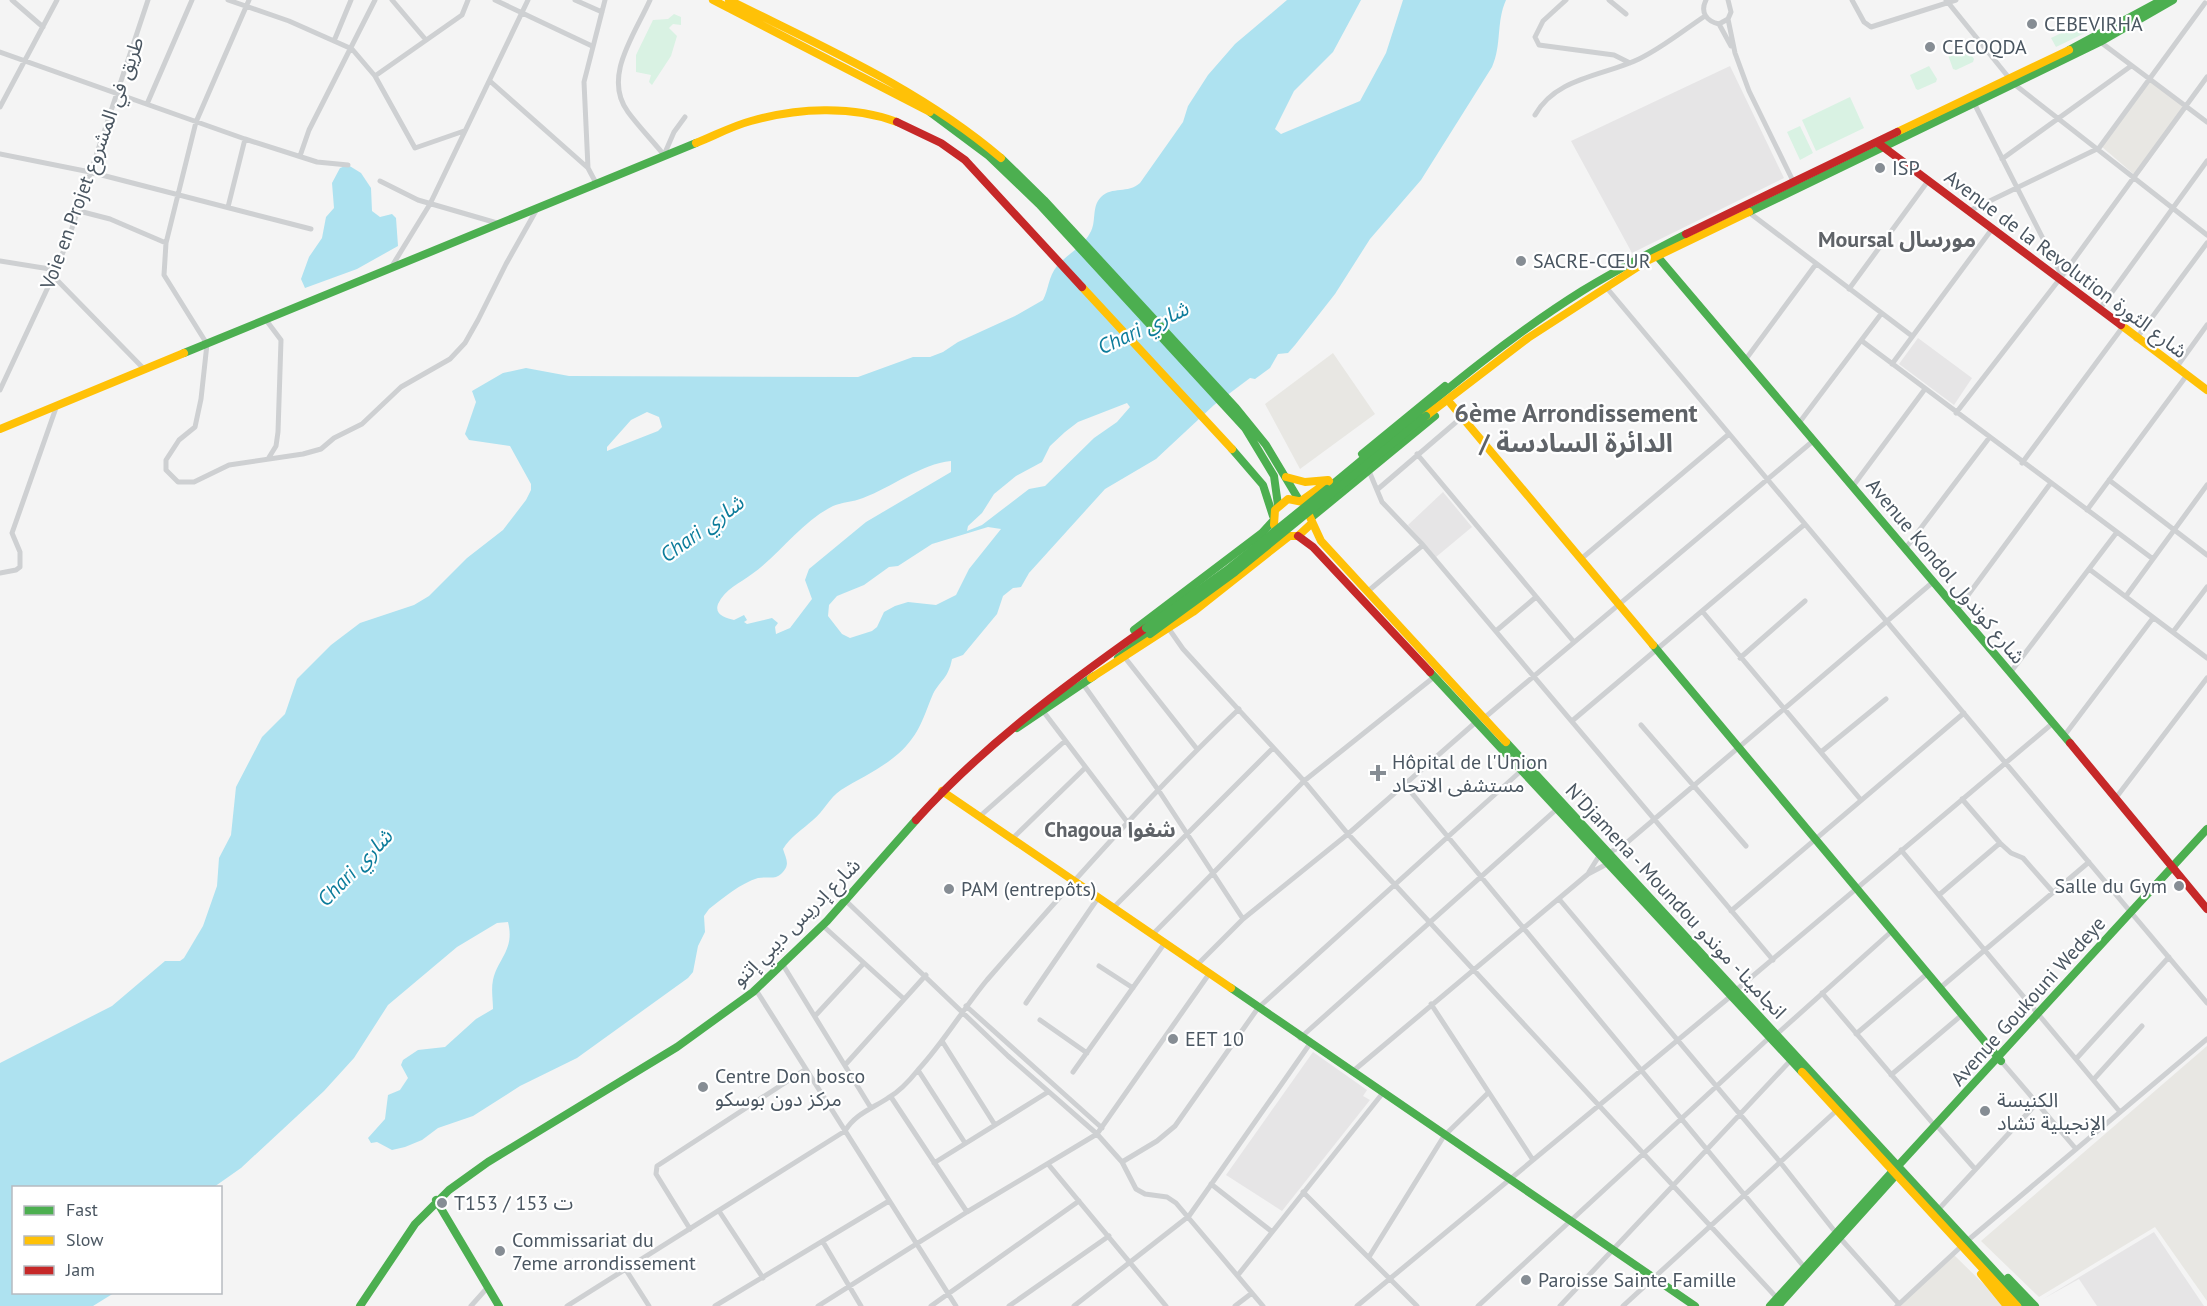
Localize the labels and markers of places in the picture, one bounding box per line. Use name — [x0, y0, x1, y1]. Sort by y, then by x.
place label: CEBEVIRHA — [2044, 11, 2143, 37]
marker: CEBEVIRHA — [2025, 17, 2039, 31]
place label: CECOQDA — [1942, 34, 2027, 60]
marker: CECOQDA — [1923, 40, 1937, 54]
place label: ISP — [1892, 155, 1920, 181]
marker: ISP — [1873, 161, 1887, 175]
place label: SACRE-CŒUR — [1533, 248, 1651, 274]
marker: SACRE-CŒUR — [1514, 254, 1528, 268]
place label: Hôpital de l'Union مستشفى الاتحاد — [1392, 749, 1548, 798]
marker: Hôpital de l'Union مستشفى الاتحاد — [1369, 764, 1387, 782]
place label: Salle du Gym — [2055, 873, 2167, 899]
place label: PAM (entrepôts) — [961, 876, 1096, 902]
marker: Salle du Gym — [2172, 879, 2186, 893]
marker: PAM (entrepôts) — [942, 882, 956, 896]
place label: EET 10 — [1185, 1026, 1244, 1052]
marker: EET 10 — [1166, 1032, 1180, 1046]
place label: Centre Don bosco مركز دون بوسكو — [715, 1063, 865, 1112]
marker: Centre Don bosco مركز دون بوسكو — [696, 1080, 710, 1094]
place label: الكنيسة الإنجيلية تشاد — [1997, 1087, 2106, 1136]
marker: الكنيسة الإنجيلية تشاد — [1978, 1104, 1992, 1118]
place label: T153 / ت 153 — [454, 1190, 573, 1216]
marker: T153 / ت 153 — [435, 1196, 449, 1210]
place label: Commissariat du 7eme arrondissement — [512, 1227, 696, 1276]
marker: Commissariat du 7eme arrondissement — [493, 1244, 507, 1258]
place label: Paroisse Sainte Famille — [1538, 1267, 1736, 1293]
marker: Paroisse Sainte Famille — [1519, 1273, 1533, 1287]

